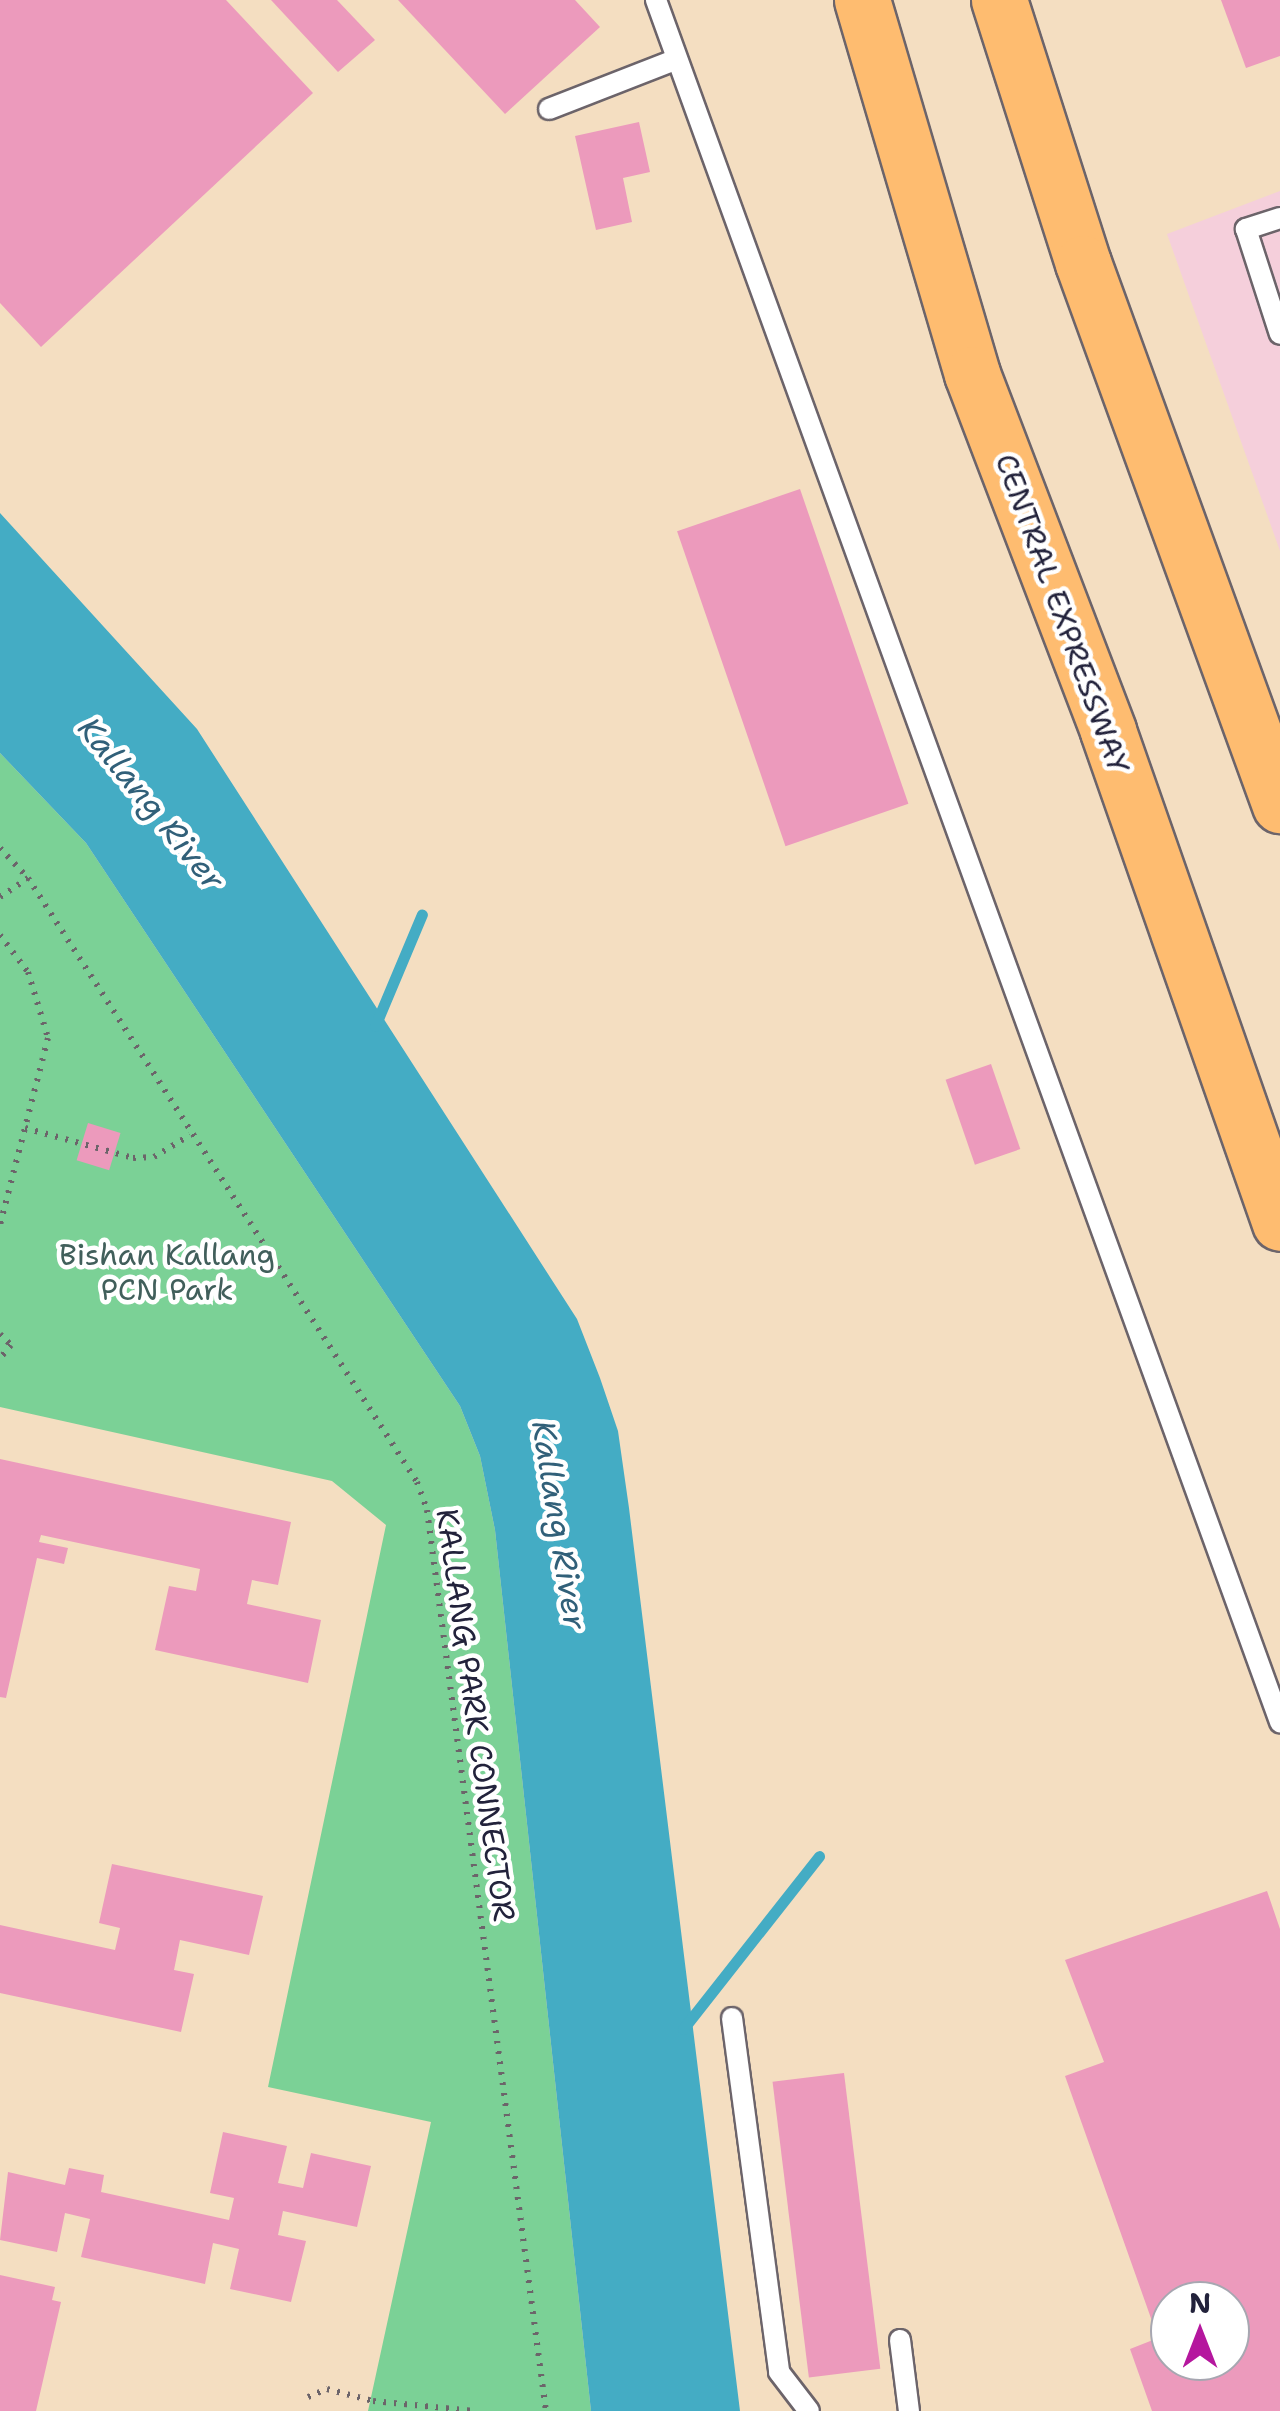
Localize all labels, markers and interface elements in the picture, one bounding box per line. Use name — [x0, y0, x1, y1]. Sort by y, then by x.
street label: CENTRAL EXPRESSWAY — [987, 449, 1137, 779]
water label: Kallang River — [70, 710, 232, 898]
park label: Bishan Kallang PCN Park — [59, 1237, 275, 1308]
water label: Kallang River — [524, 1418, 594, 1632]
street label: KALLANG PARK CONNECTOR — [428, 1507, 522, 1923]
north arrow — [1150, 2281, 1250, 2381]
text: N — [1189, 2284, 1211, 2322]

